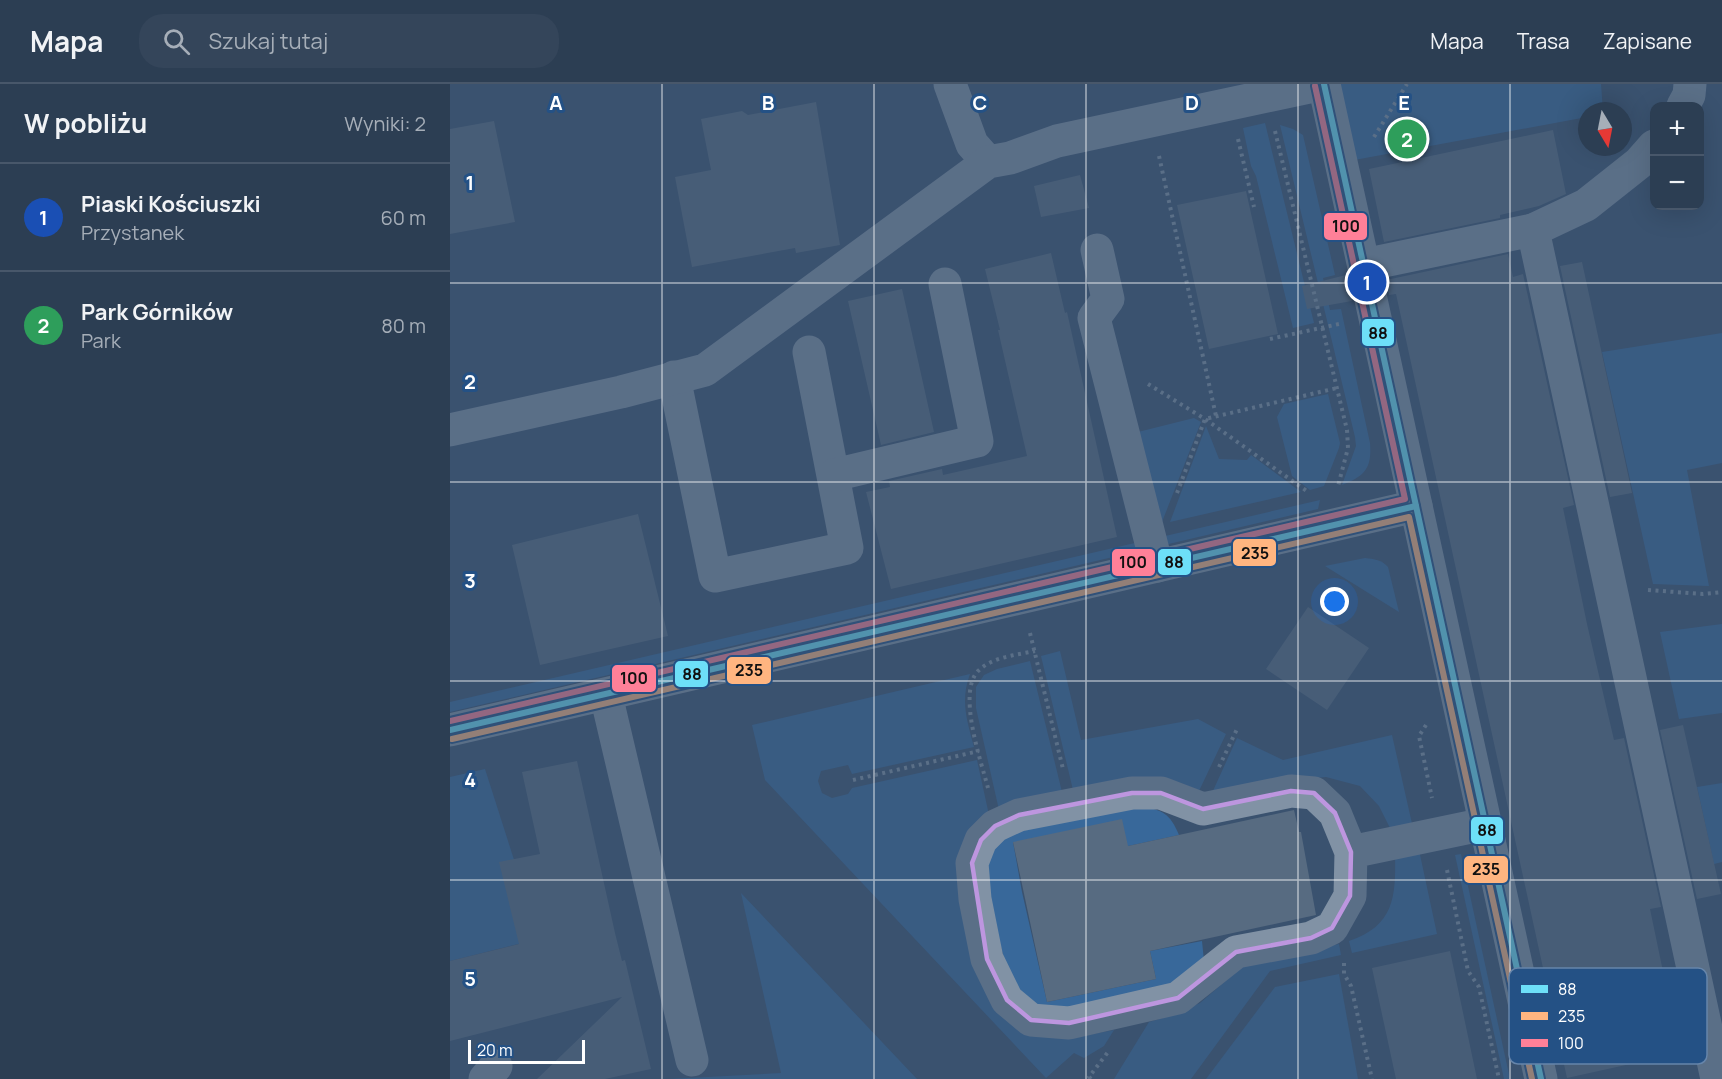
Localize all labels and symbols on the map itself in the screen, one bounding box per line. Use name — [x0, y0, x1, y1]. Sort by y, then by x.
text: A — [549, 89, 563, 116]
text: B — [762, 89, 775, 116]
text: C — [973, 89, 987, 116]
text: D — [1185, 89, 1199, 116]
text: E — [1398, 89, 1410, 116]
north arrow — [1578, 102, 1632, 156]
pin: 2 — [1388, 116, 1426, 162]
text: 1 — [466, 169, 474, 196]
line badge: 100 — [1323, 212, 1368, 241]
text: 100 — [1332, 215, 1360, 237]
pin: 1 — [1348, 260, 1386, 304]
line badge: 88 — [1361, 318, 1395, 347]
text: 88 — [1368, 322, 1388, 344]
text: 2 — [464, 368, 476, 395]
line badge: 235 — [1232, 538, 1277, 567]
text: 235 — [1241, 542, 1269, 564]
line badge: 100 — [1111, 548, 1156, 577]
line badge: 88 — [1157, 548, 1192, 576]
text: 100 — [1119, 551, 1147, 573]
text: 88 — [1164, 551, 1184, 573]
text: 3 — [464, 567, 476, 594]
your location — [1320, 587, 1349, 616]
line badge: 235 — [726, 656, 772, 685]
text: 235 — [735, 659, 763, 681]
line badge: 88 — [674, 660, 709, 688]
text: 88 — [682, 663, 702, 685]
line badge: 100 — [611, 664, 657, 693]
text: 100 — [620, 667, 648, 689]
text: 4 — [464, 766, 476, 793]
line badge: 88 — [1470, 816, 1504, 845]
text: 88 — [1477, 819, 1497, 841]
line badge: 235 — [1463, 855, 1509, 884]
text: 235 — [1472, 858, 1500, 880]
text: 5 — [464, 965, 476, 992]
legend — [1509, 968, 1707, 1064]
text: 88 — [1558, 978, 1577, 1000]
text: 235 — [1558, 1005, 1585, 1027]
text: 100 — [1558, 1032, 1584, 1054]
scale bar — [468, 1037, 585, 1064]

